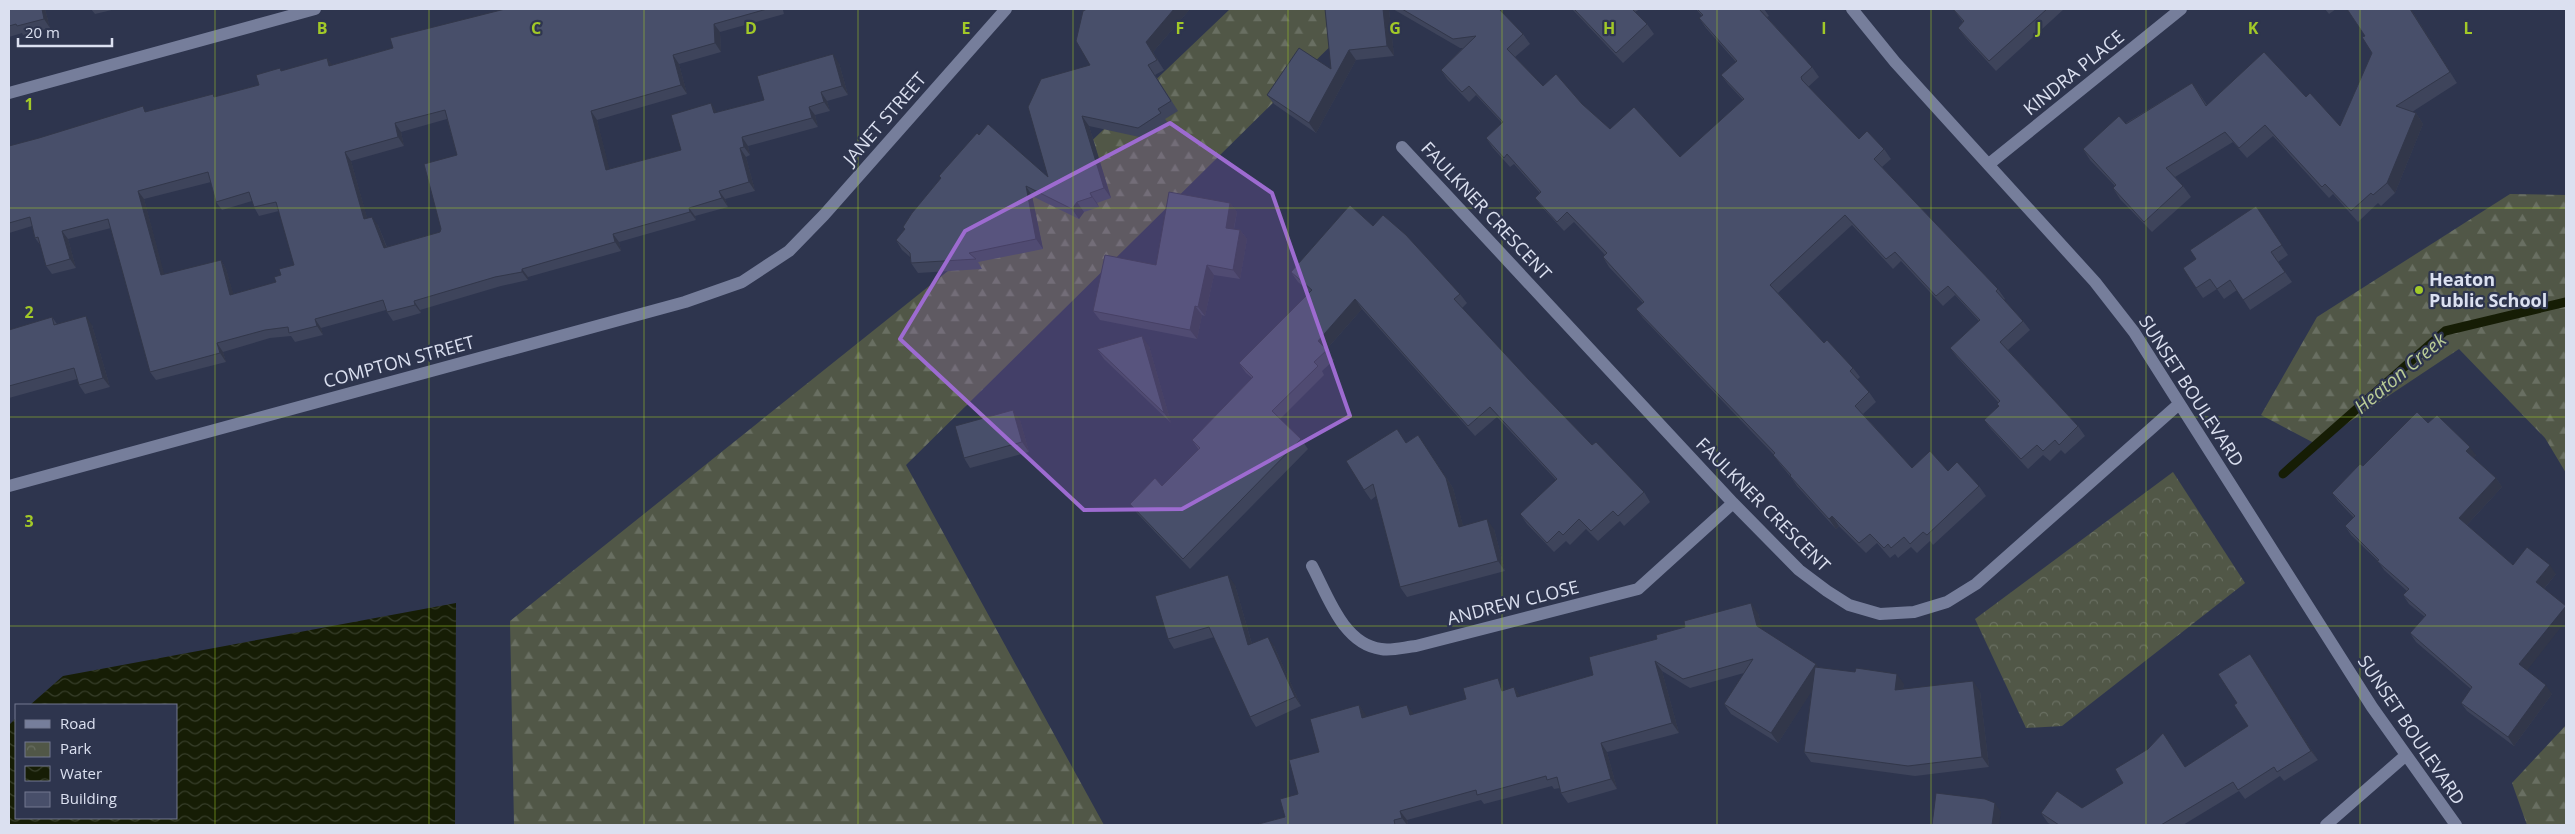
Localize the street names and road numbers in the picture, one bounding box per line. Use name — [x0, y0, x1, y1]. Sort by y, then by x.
street label: KINDRA PLACE — [2018, 24, 2129, 120]
street label: JANET STREET — [836, 67, 931, 171]
street label: FAULKNER CRESCENT — [1416, 136, 1557, 285]
street label: SUNSET BOULEVARD — [2134, 310, 2250, 471]
street label: COMPTON STREET — [321, 329, 477, 393]
street label: FAULKNER CRESCENT — [1691, 432, 1836, 577]
street label: ANDREW CLOSE — [1444, 574, 1581, 630]
street label: SUNSET BOULEVARD — [2353, 650, 2471, 809]

